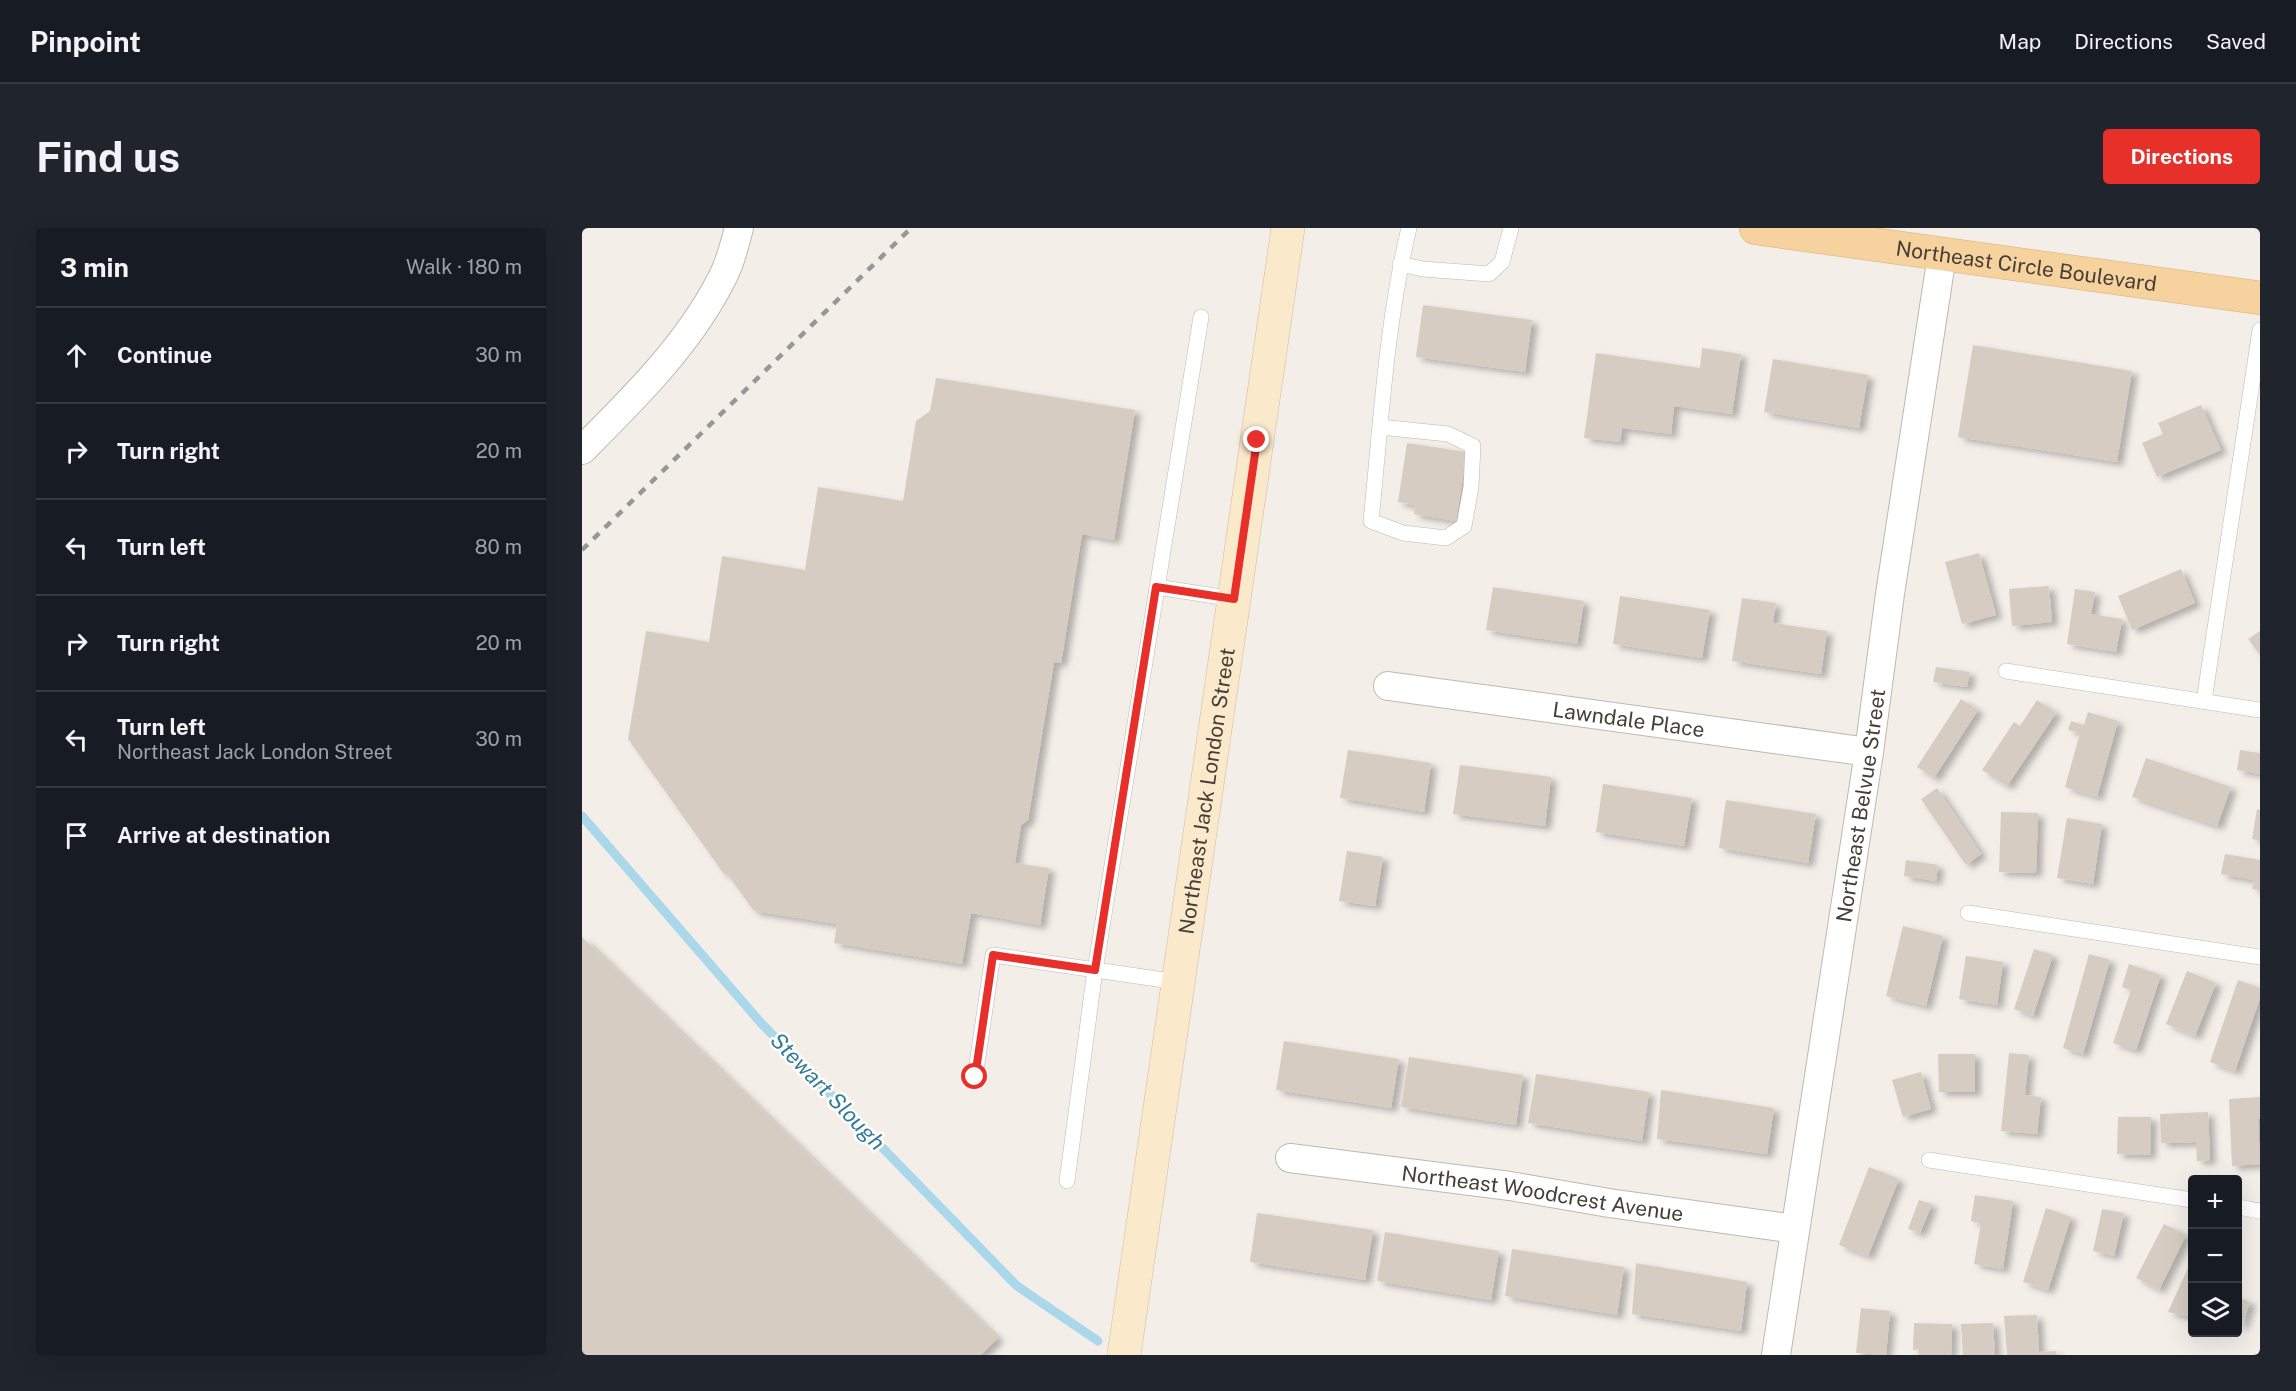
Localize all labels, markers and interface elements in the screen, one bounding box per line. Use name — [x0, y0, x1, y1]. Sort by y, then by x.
text: Pinpoint — [30, 25, 141, 58]
text: Map — [1999, 29, 2041, 54]
text: Directions — [2074, 29, 2173, 54]
text: Saved — [2206, 29, 2266, 54]
button: Directions — [2103, 129, 2260, 184]
text: Find us — [36, 132, 180, 181]
street label: Northeast Circle Boulevard — [1894, 235, 2158, 296]
text: 3 min — [60, 252, 129, 283]
text: Walk · 180 m — [406, 255, 522, 279]
icon: ahead — [60, 339, 93, 372]
text: Continue — [117, 342, 212, 368]
text: 30 m — [475, 343, 522, 367]
route end — [1243, 426, 1269, 452]
icon: right — [60, 435, 93, 468]
text: Turn right — [117, 438, 220, 464]
text: 20 m — [476, 439, 522, 463]
icon: left — [60, 531, 93, 564]
text: Turn left — [117, 534, 206, 560]
text: 80 m — [475, 535, 522, 559]
icon: right — [60, 627, 93, 660]
text: Turn right — [117, 630, 220, 656]
text: 20 m — [476, 631, 522, 655]
street label: Northeast Jack London Street — [1173, 646, 1239, 936]
street label: Northeast Belvue Street — [1830, 687, 1890, 924]
street label: Lawndale Place — [1551, 696, 1706, 742]
text: Turn left — [117, 714, 206, 740]
icon: left — [60, 723, 93, 756]
text: 30 m — [475, 727, 522, 751]
text: Northeast Jack London Street — [117, 740, 393, 764]
icon: arrive — [60, 819, 93, 852]
text: Arrive at destination — [117, 822, 330, 848]
water label: Stewart Slough — [765, 1027, 891, 1155]
route start — [961, 1063, 987, 1089]
street label: Northeast Woodcrest Avenue — [1400, 1160, 1685, 1226]
map controls — [2188, 1175, 2242, 1337]
button: + — [2188, 1175, 2242, 1229]
button: − — [2188, 1229, 2242, 1283]
button: layers — [2188, 1283, 2242, 1337]

